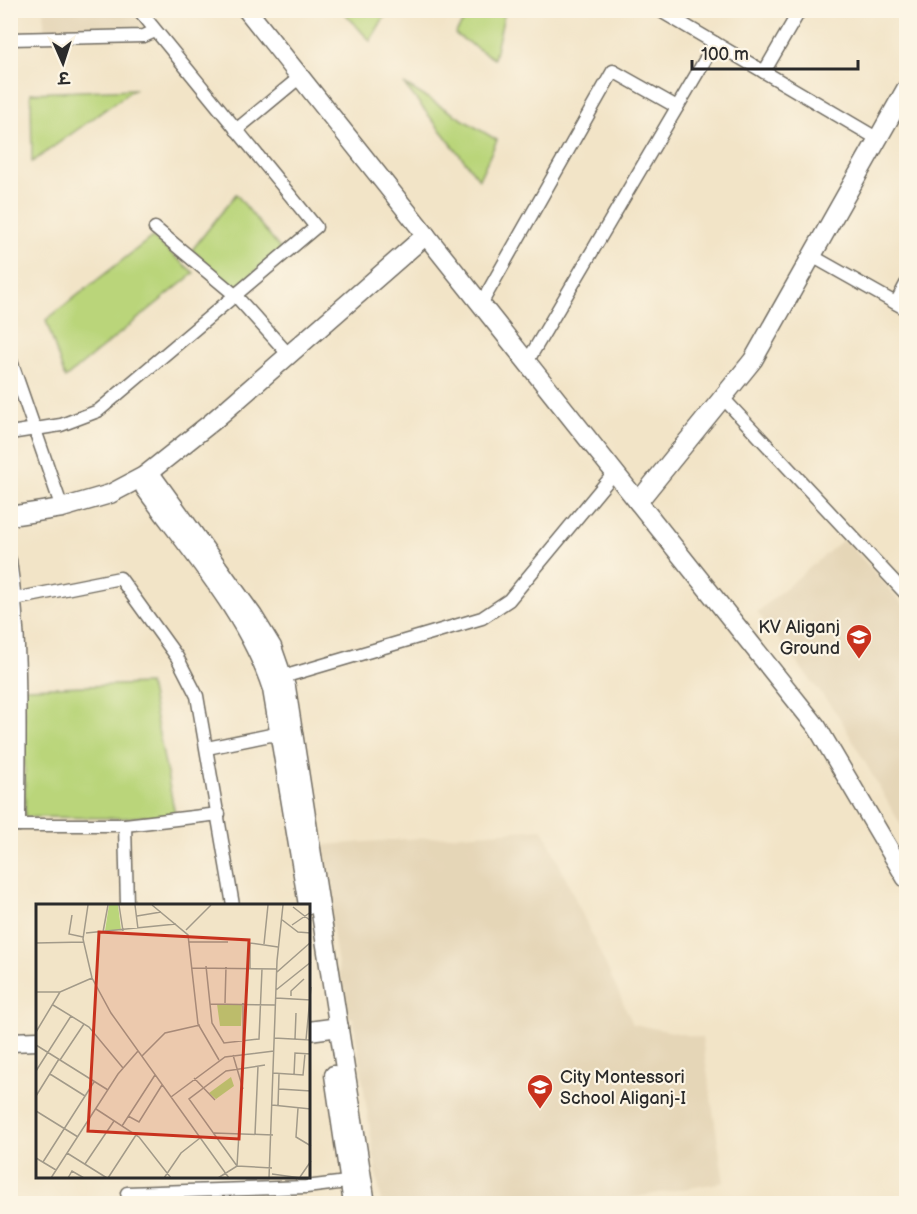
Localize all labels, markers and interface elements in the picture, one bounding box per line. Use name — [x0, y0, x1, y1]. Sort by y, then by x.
north arrow — [33, 33, 93, 93]
scale bar — [692, 33, 858, 71]
text: 100 m — [701, 44, 749, 65]
text: उ — [57, 67, 72, 86]
place label: KV Aliganj Ground — [758, 617, 840, 659]
school or university icon: KV Aliganj Ground — [844, 622, 874, 660]
inset map — [36, 904, 310, 1178]
place label: City Montessori School Aliganj-I — [560, 1067, 686, 1109]
school or university icon: City Montessori School Aliganj-I — [525, 1072, 555, 1110]

